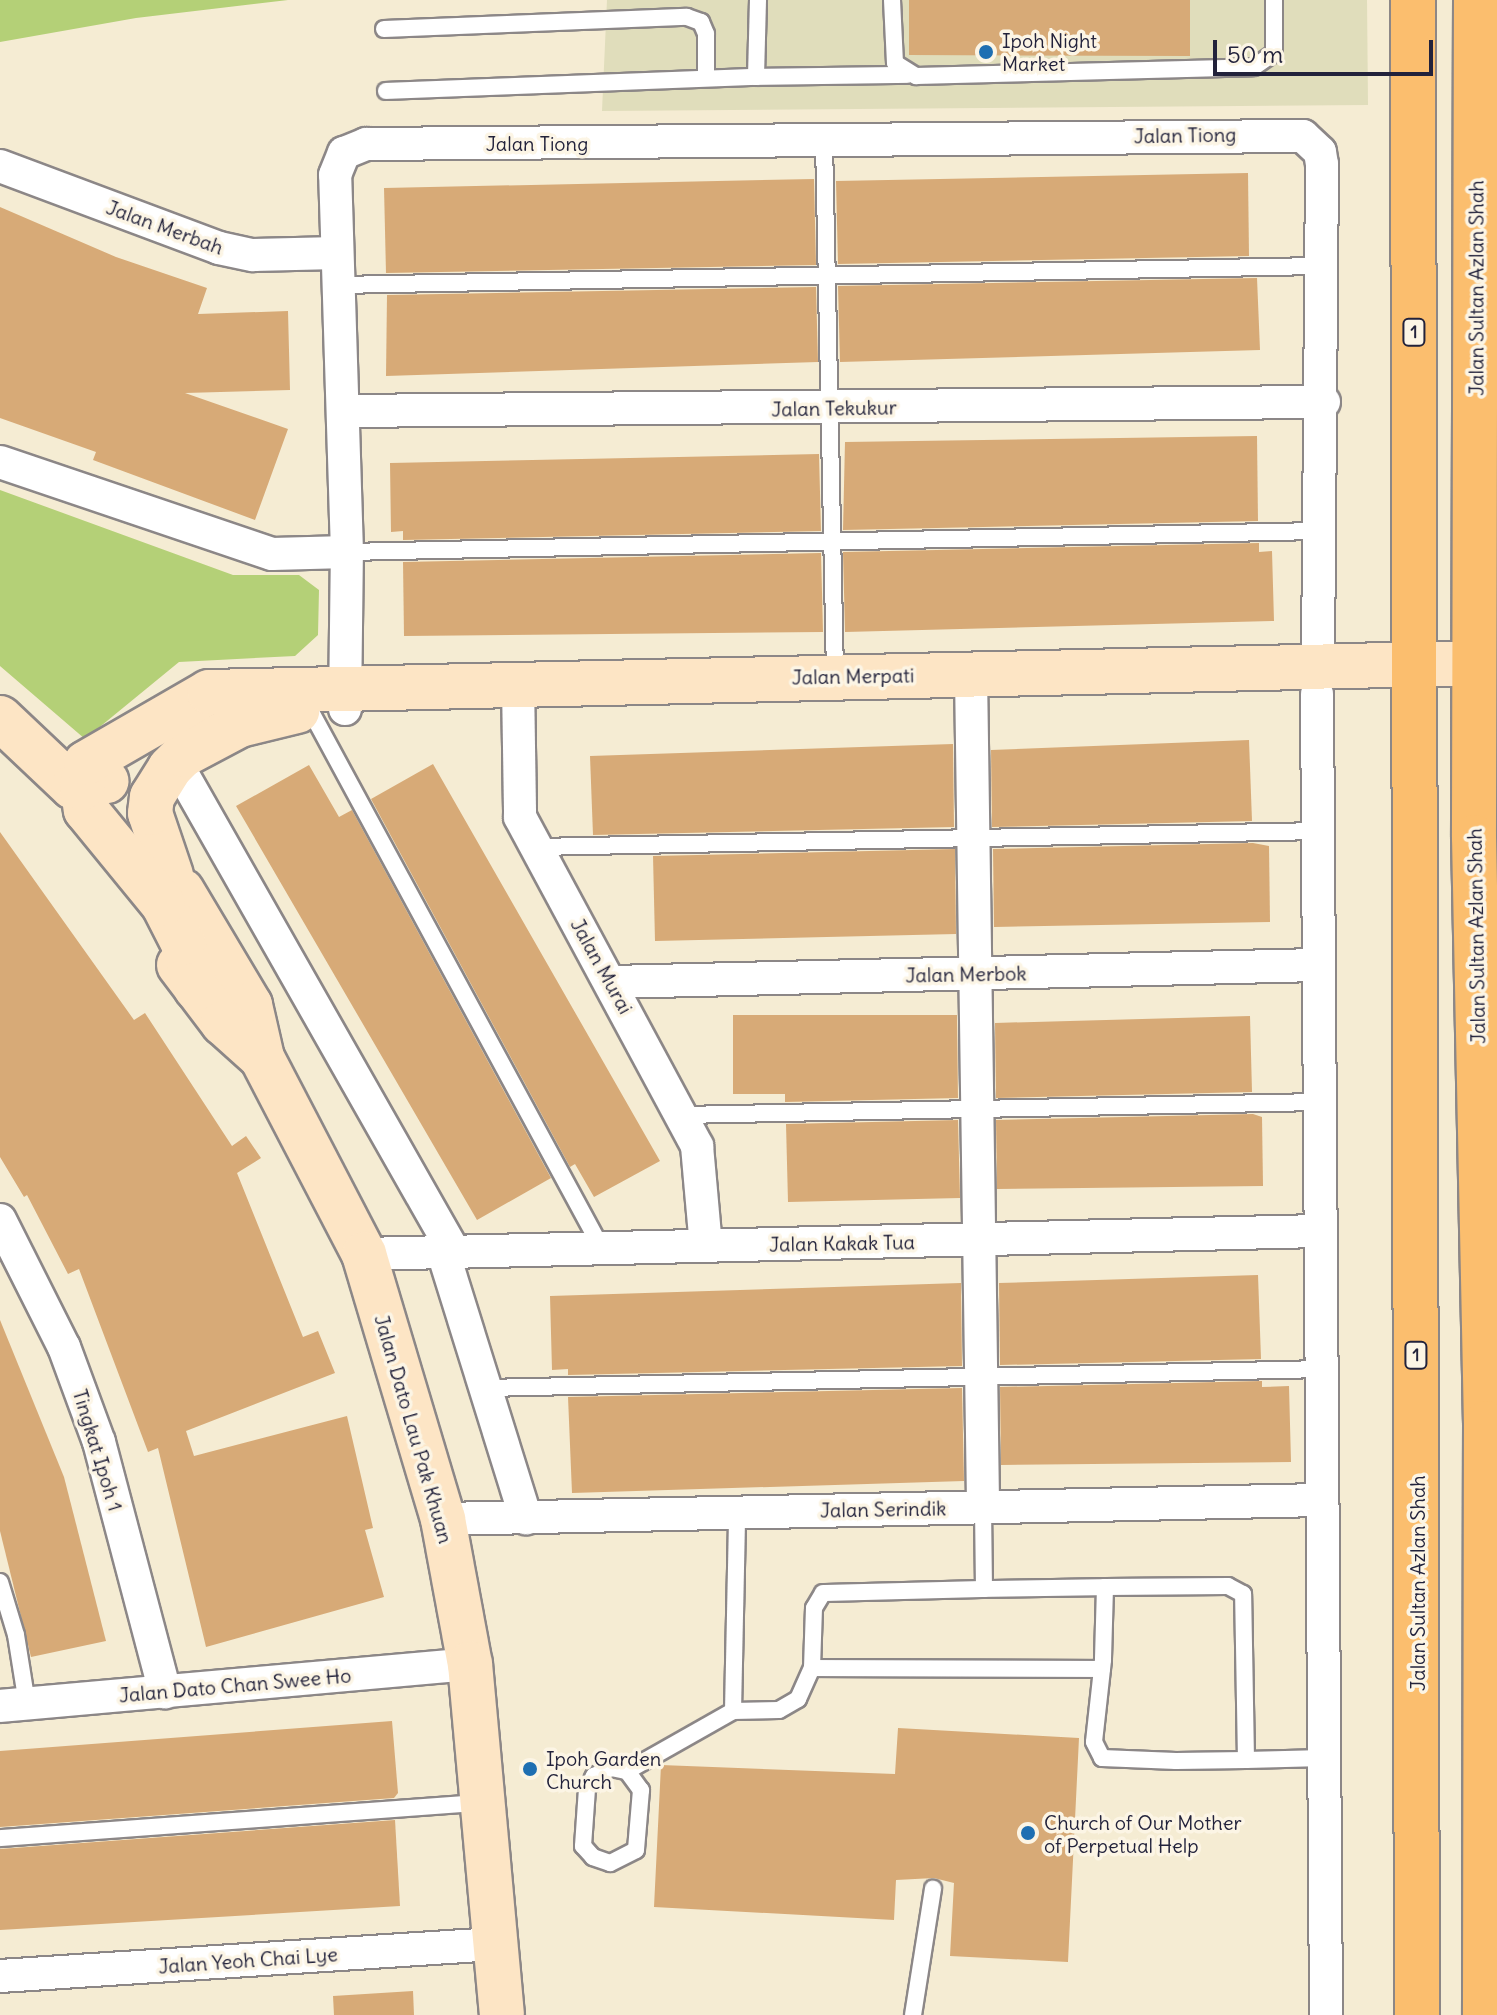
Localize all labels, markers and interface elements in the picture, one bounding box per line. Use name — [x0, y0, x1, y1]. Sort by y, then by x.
scale bar — [1217, 24, 1437, 74]
place label: Ipoh Night Market — [1002, 28, 1097, 75]
text: 50 m — [1227, 39, 1283, 69]
marker: Ipoh Night Market — [977, 43, 995, 61]
street label: Jalan Tiong — [1133, 122, 1237, 148]
street label: Jalan Tiong — [486, 131, 588, 155]
street label: Jalan Sultan Azlan Shah — [1464, 180, 1488, 396]
street label: Jalan Merbah — [103, 195, 227, 259]
road number: 1 — [1402, 318, 1426, 346]
street label: Jalan Tekukur — [771, 395, 897, 421]
street label: Jalan Merpati — [791, 663, 915, 689]
street label: Jalan Sultan Azlan Shah — [1462, 828, 1490, 1044]
street label: Jalan Murai — [566, 914, 638, 1018]
street label: Jalan Merbok — [905, 961, 1027, 987]
street label: Jalan Kakak Tua — [769, 1230, 915, 1256]
street label: Jalan Dato Lau Pak Khuan — [370, 1312, 458, 1546]
road number: 1 — [1404, 1341, 1428, 1369]
street label: Tingkat Ipoh 1 — [68, 1386, 128, 1514]
street label: Jalan Sultan Azlan Shah — [1405, 1475, 1429, 1691]
street label: Jalan Serindik — [820, 1496, 946, 1522]
street label: Jalan Dato Chan Swee Ho — [118, 1663, 352, 1707]
place label: Ipoh Garden Church — [546, 1746, 661, 1793]
marker: Ipoh Garden Church — [521, 1760, 539, 1778]
place label: Church of Our Mother of Perpetual Help — [1044, 1810, 1242, 1857]
marker: Church of Our Mother of Perpetual Help — [1019, 1824, 1037, 1842]
street label: Jalan Yeoh Chai Lye — [157, 1942, 339, 1978]

